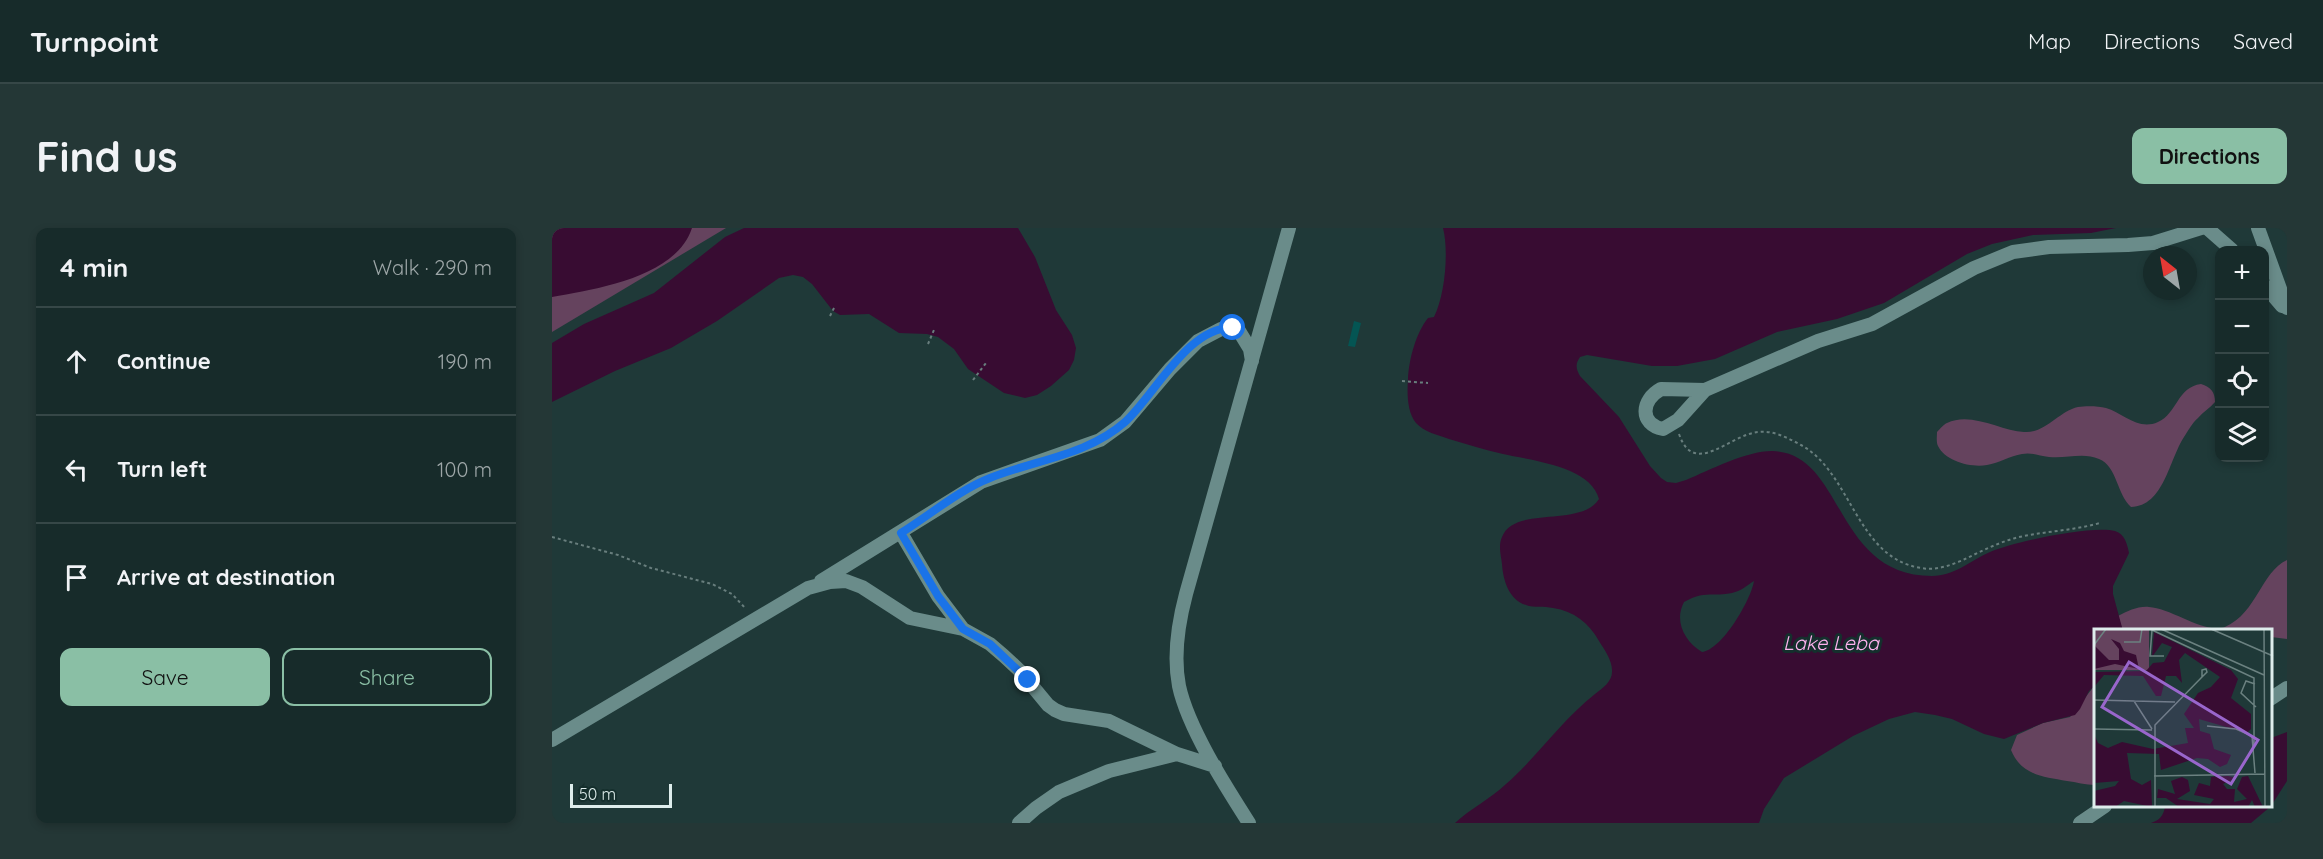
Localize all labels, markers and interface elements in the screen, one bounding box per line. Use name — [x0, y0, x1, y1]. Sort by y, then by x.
text: Turnpoint — [30, 24, 159, 59]
text: Map — [2028, 28, 2071, 54]
text: Directions — [2104, 28, 2200, 54]
text: Saved — [2233, 28, 2293, 54]
button: Directions — [2132, 128, 2287, 184]
text: Find us — [36, 130, 178, 183]
north arrow — [2143, 246, 2197, 300]
map controls — [2215, 246, 2269, 462]
button: + — [2215, 246, 2269, 300]
text: 4 min — [60, 251, 128, 284]
text: Walk · 290 m — [373, 255, 492, 280]
button: − — [2215, 300, 2269, 354]
route start — [1219, 314, 1245, 340]
icon: ahead — [60, 345, 93, 378]
text: Continue — [117, 347, 211, 375]
text: 190 m — [438, 349, 492, 374]
button: locate — [2215, 354, 2269, 408]
button: layers — [2215, 408, 2269, 462]
icon: left — [60, 453, 93, 486]
text: Turn left — [117, 455, 207, 483]
text: 100 m — [437, 457, 492, 482]
icon: arrive — [60, 561, 93, 594]
text: Arrive at destination — [117, 563, 335, 591]
inset map — [2094, 629, 2272, 808]
water label: Lake Leba — [1783, 630, 1881, 655]
button: Save — [60, 648, 270, 706]
button: Share — [282, 648, 492, 706]
route end — [1014, 666, 1040, 692]
scale bar — [570, 781, 672, 808]
text: 50 m — [579, 784, 616, 804]

